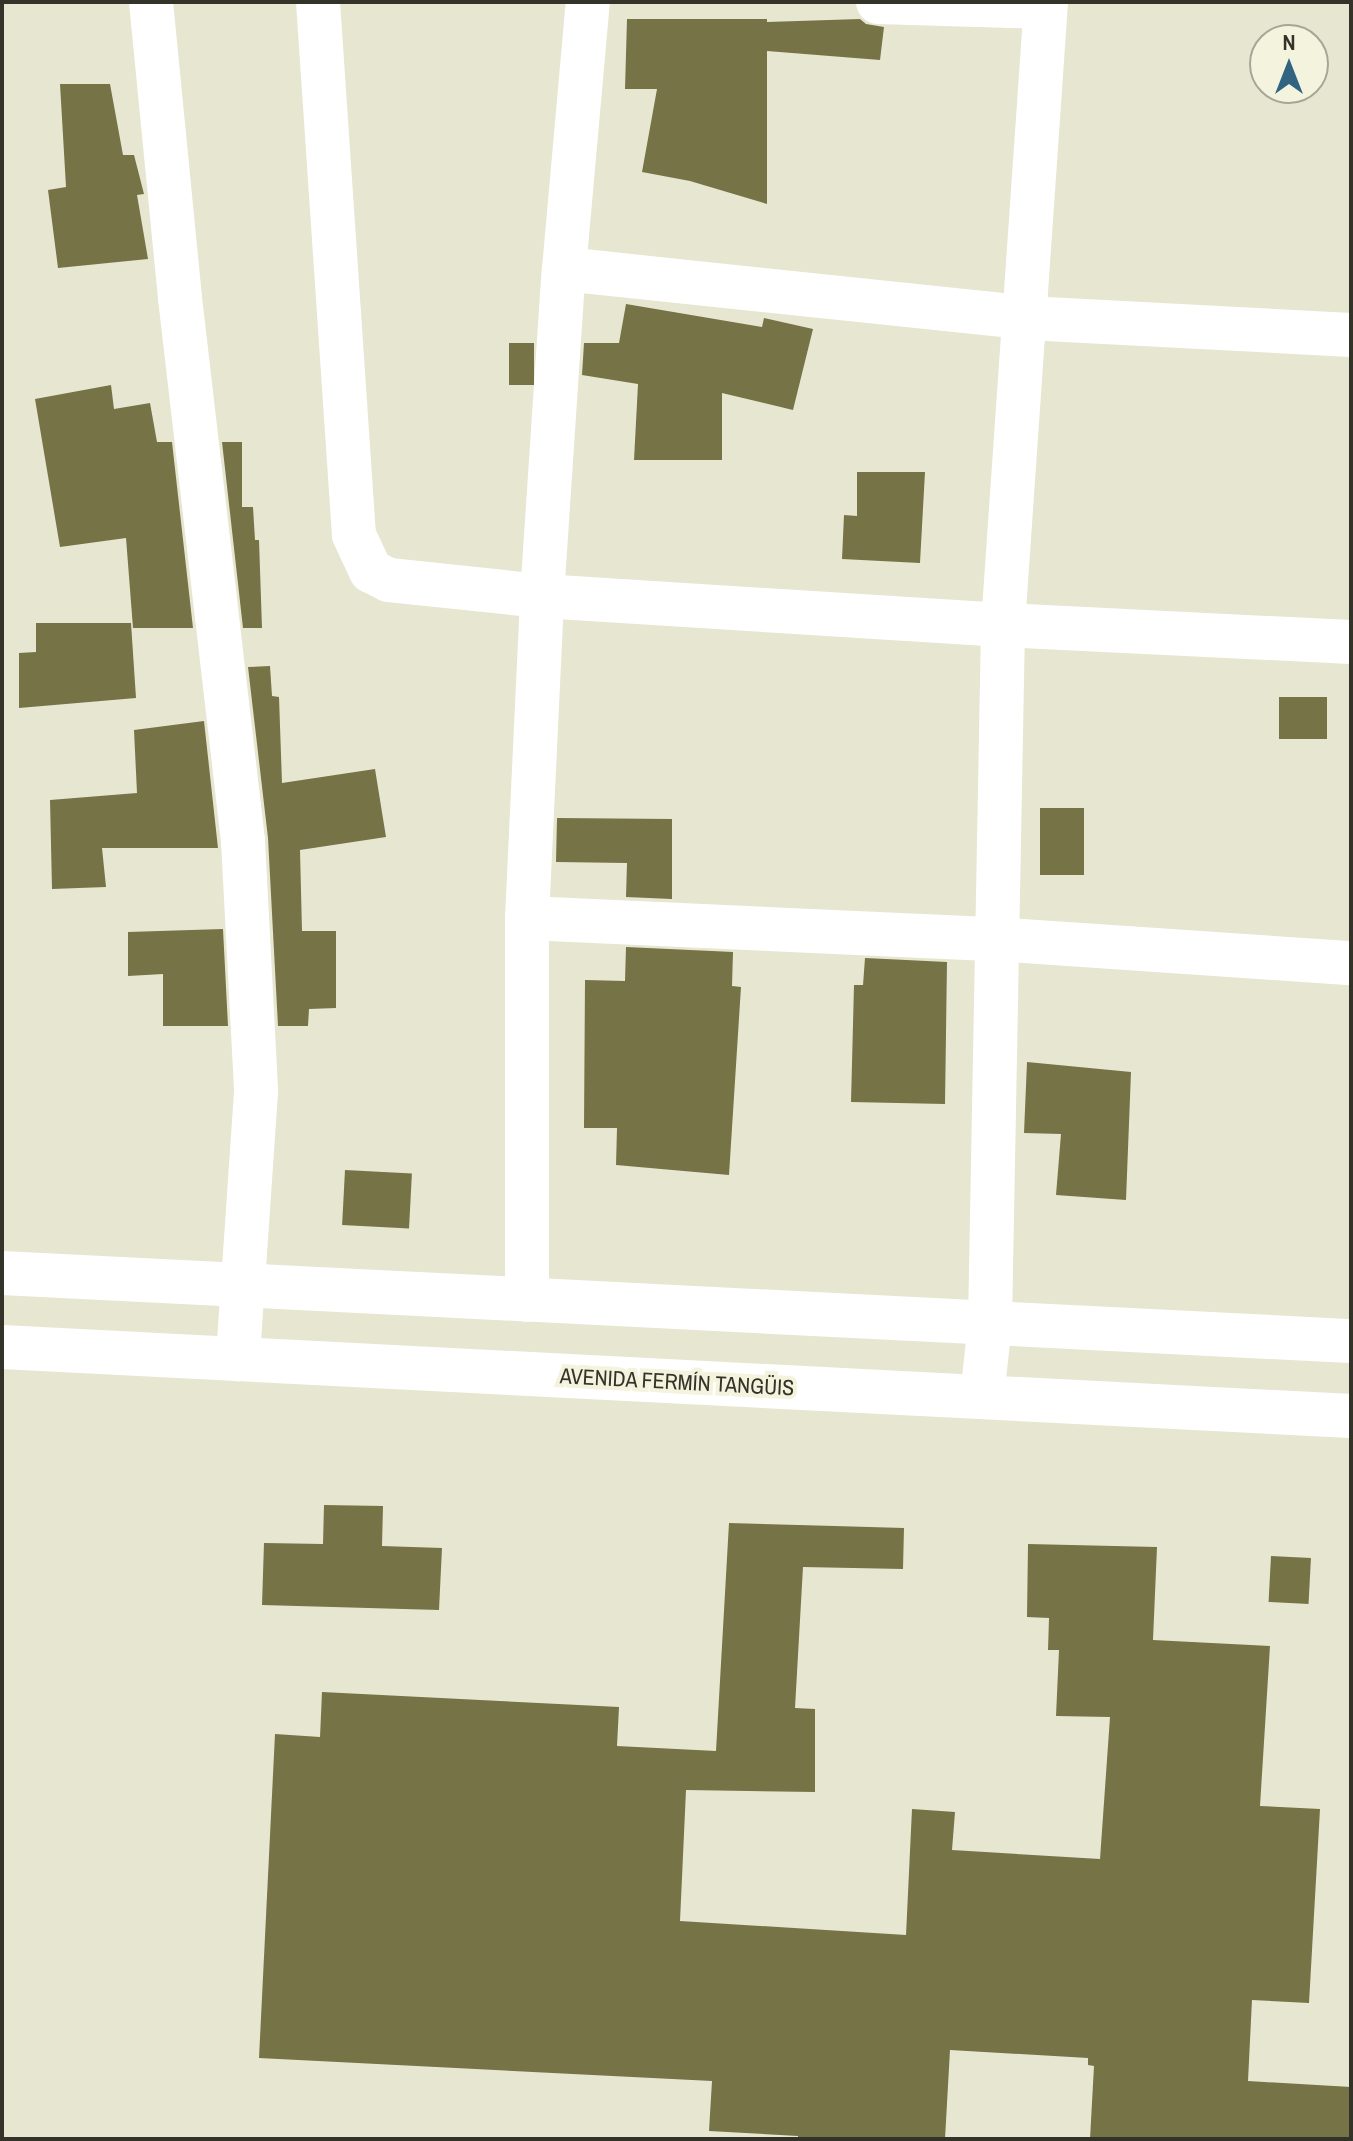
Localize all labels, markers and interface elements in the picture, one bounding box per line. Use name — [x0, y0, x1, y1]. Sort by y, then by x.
north arrow — [1249, 24, 1329, 104]
text: N — [1282, 27, 1296, 57]
street label: AVENIDA FERMÍN TANGÜIS — [559, 1363, 795, 1401]

